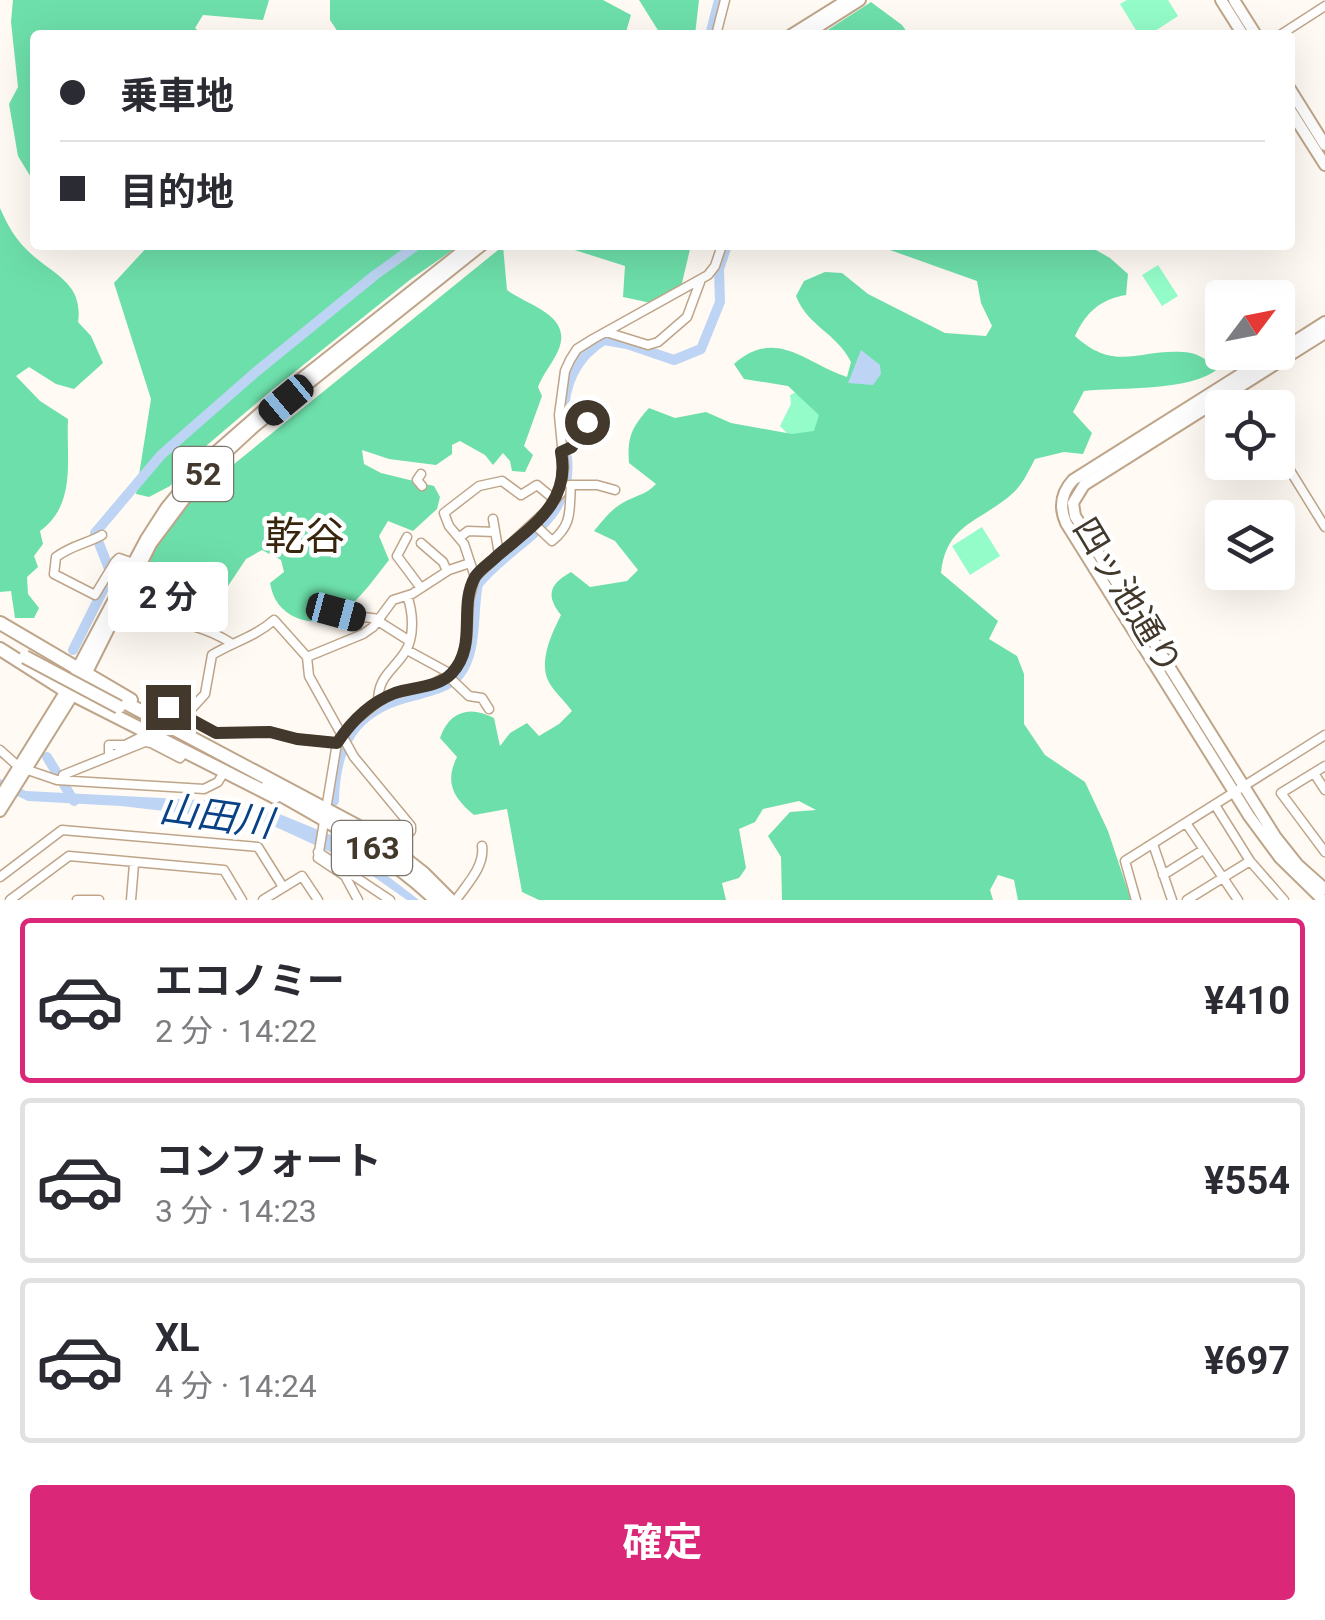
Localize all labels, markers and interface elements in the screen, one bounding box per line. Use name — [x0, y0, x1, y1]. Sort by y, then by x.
text: 乗車地 — [120, 74, 234, 118]
text: 目的地 — [120, 170, 234, 214]
north arrow — [1205, 280, 1295, 370]
map controls — [1205, 280, 1295, 590]
car — [253, 369, 319, 431]
button: locate — [1205, 390, 1295, 480]
route start — [565, 400, 610, 445]
road number: 52 — [173, 447, 233, 501]
button: layers — [1205, 500, 1295, 590]
street label: 四ッ池通り — [1064, 510, 1190, 682]
district label: 乾谷 — [265, 513, 345, 560]
callout: 2 分 — [108, 562, 228, 632]
text: 2 分 — [139, 578, 197, 616]
car — [303, 590, 369, 634]
route end — [146, 685, 191, 730]
water label: 山田川 — [156, 786, 279, 846]
road number: 163 — [332, 821, 412, 875]
icon: car — [35, 956, 125, 1046]
text: エコノミー — [155, 959, 345, 1003]
text: ¥410 — [1204, 979, 1290, 1023]
text: 2 分 · 14:22 — [155, 1012, 317, 1050]
icon: car — [35, 1136, 125, 1226]
text: コンフォート — [155, 1139, 382, 1183]
text: ¥554 — [1204, 1159, 1290, 1203]
text: 3 分 · 14:23 — [155, 1192, 317, 1230]
icon: car — [35, 1316, 125, 1406]
text: XL — [155, 1316, 200, 1360]
text: ¥697 — [1204, 1339, 1290, 1383]
text: 4 分 · 14:24 — [155, 1367, 317, 1405]
button: 確定 — [30, 1485, 1295, 1600]

